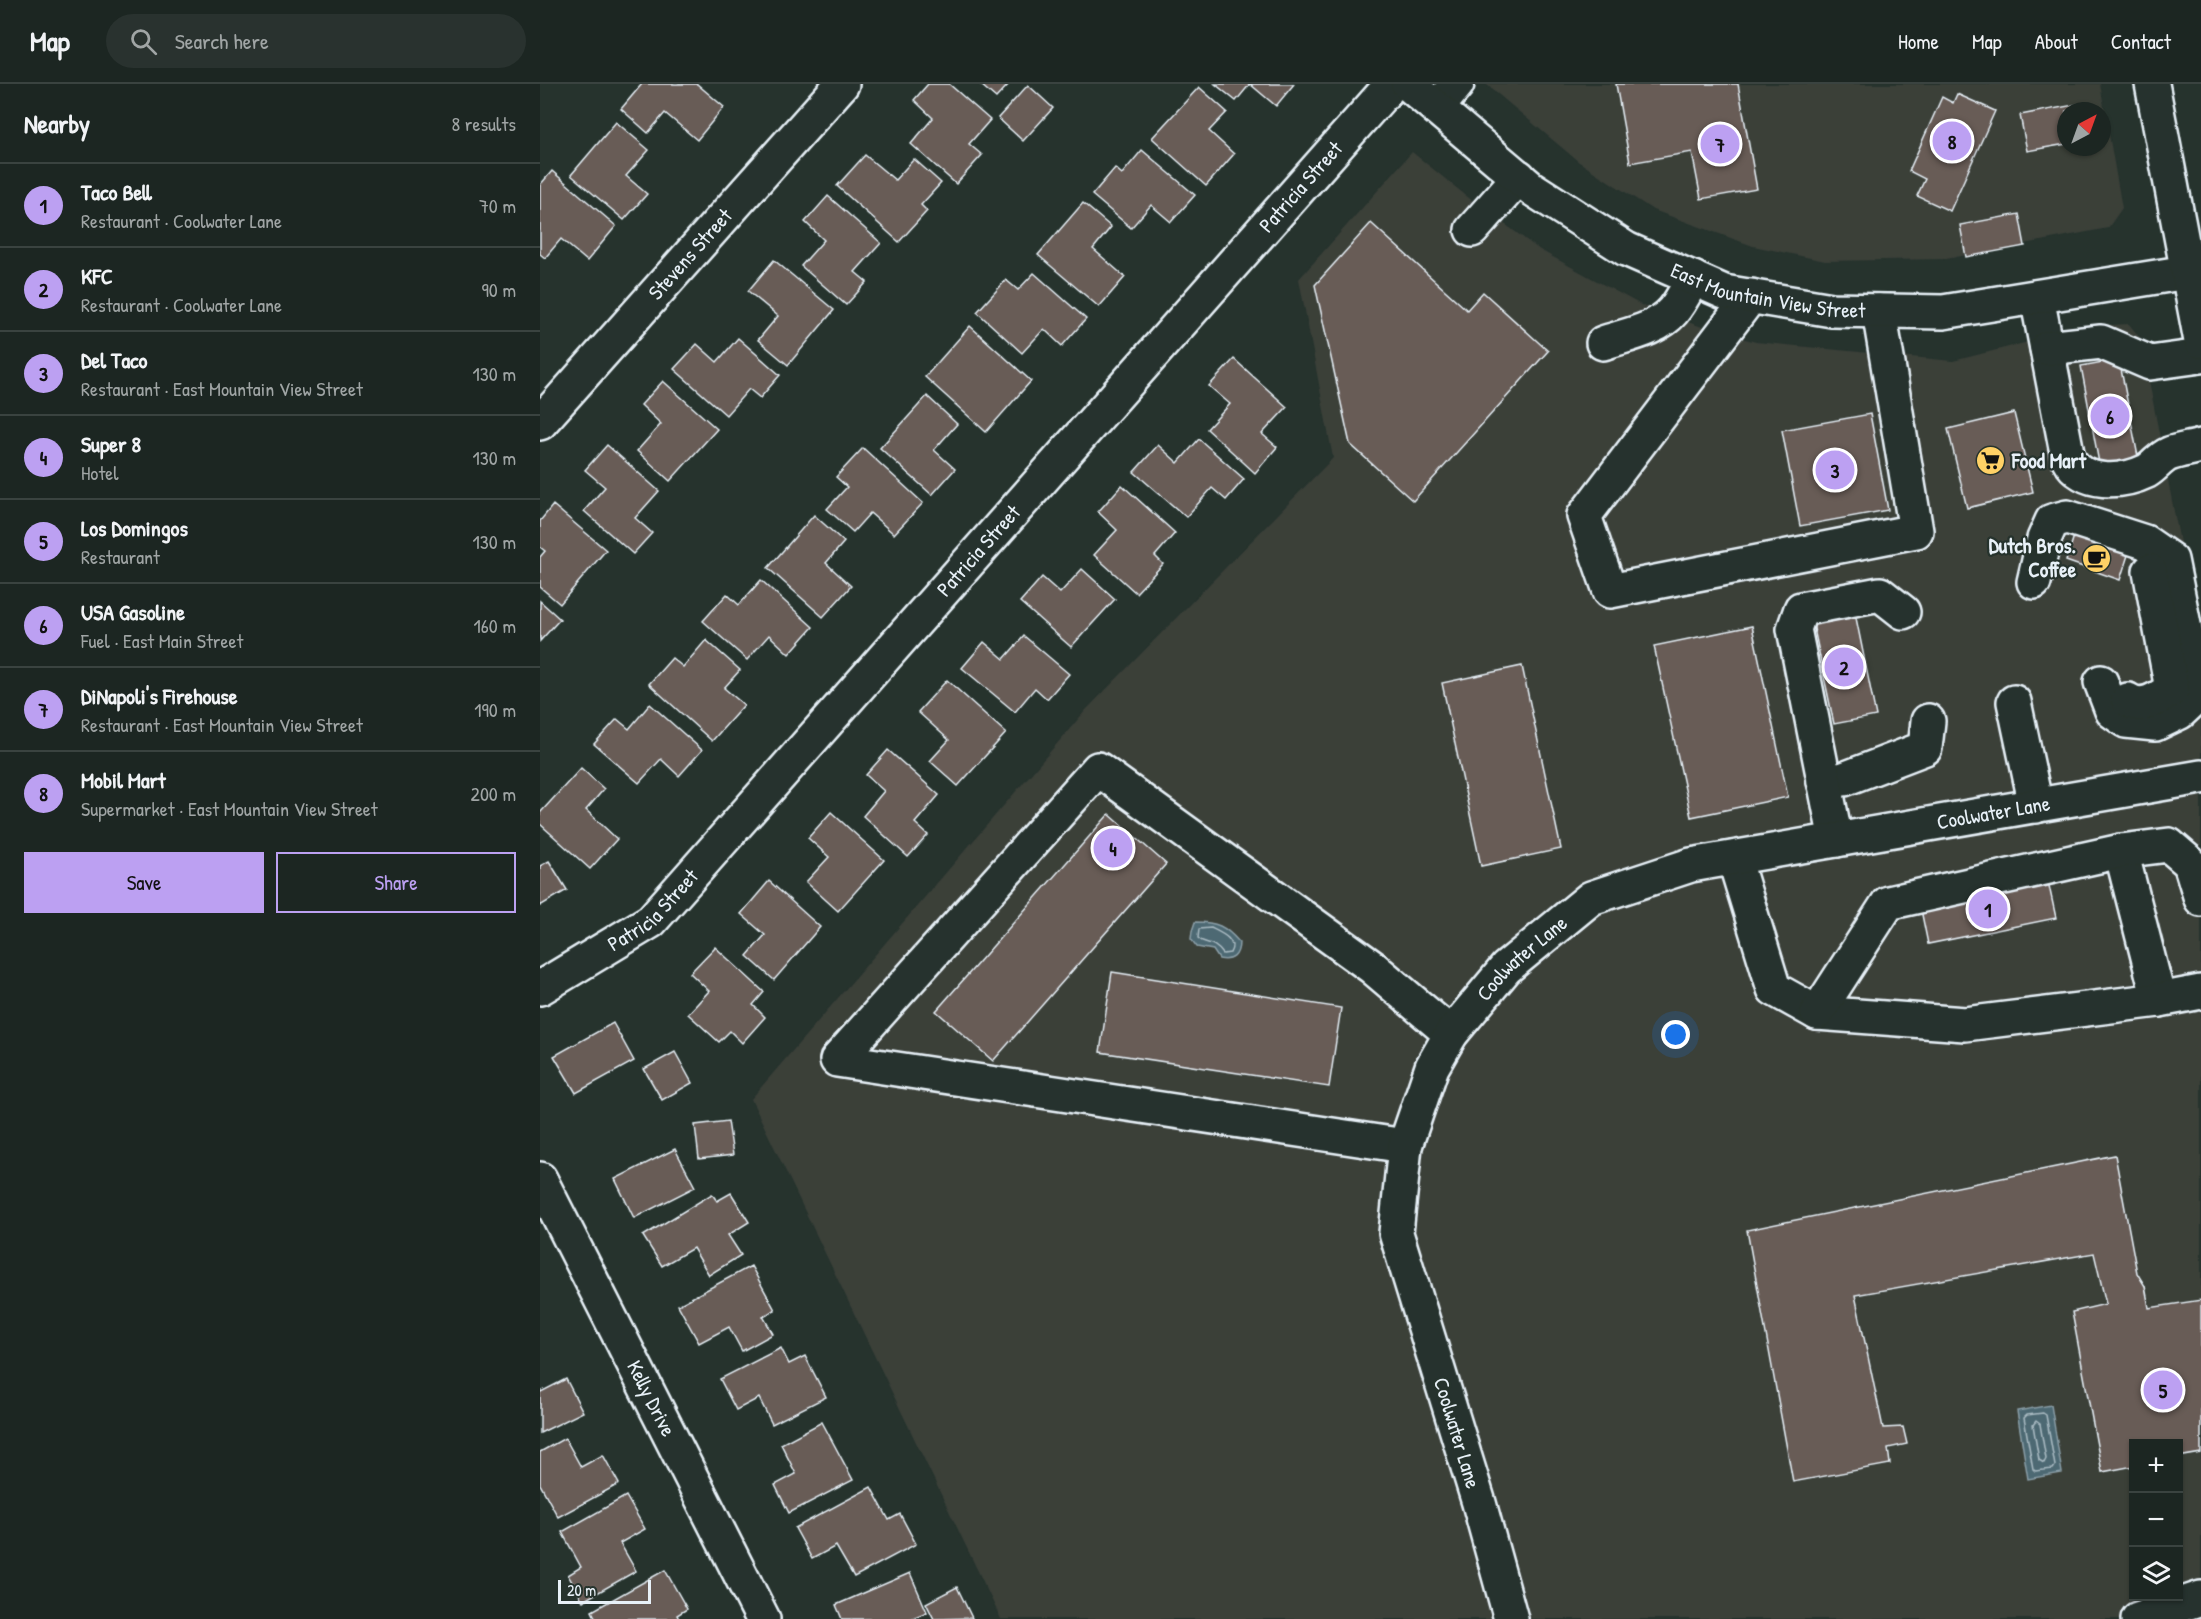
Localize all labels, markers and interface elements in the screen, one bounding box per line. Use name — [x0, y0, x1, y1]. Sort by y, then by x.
search box — [106, 14, 526, 68]
text: Map — [30, 22, 70, 60]
icon: search — [127, 25, 160, 58]
text: Search here — [175, 26, 269, 56]
text: Home — [1898, 27, 1939, 56]
text: Map — [1972, 27, 2002, 56]
text: About — [2035, 27, 2078, 56]
text: Contact — [2111, 27, 2171, 56]
north arrow — [2057, 102, 2111, 156]
text: Nearby — [24, 106, 90, 141]
text: 8 results — [451, 110, 516, 137]
pin: 8 — [1932, 118, 1972, 164]
pin: 7 — [1700, 122, 1740, 166]
street label: Patricia Street — [1252, 134, 1349, 239]
text: Taco Bell — [81, 177, 152, 207]
text: 1 — [40, 192, 47, 219]
text: 70 m — [479, 192, 516, 219]
street label: Stevens Street — [641, 201, 739, 306]
text: Restaurant · Coolwater Lane — [81, 207, 282, 234]
street label: East Mountain View Street — [1666, 255, 1866, 325]
text: KFC — [81, 261, 113, 291]
text: 2 — [39, 276, 48, 303]
text: 90 m — [482, 276, 516, 303]
text: Restaurant · Coolwater Lane — [81, 291, 282, 318]
text: Del Taco — [81, 345, 147, 375]
text: 3 — [39, 360, 48, 387]
text: 130 m — [473, 360, 516, 387]
text: Restaurant · East Mountain View Street — [81, 375, 363, 402]
pin: 6 — [2090, 394, 2130, 438]
text: Super 8 — [81, 429, 141, 459]
text: 4 — [40, 444, 47, 471]
text: 130 m — [473, 444, 516, 471]
supermarket icon: Food Mart — [1975, 445, 2007, 477]
place label: Food Mart — [2011, 446, 2087, 475]
pin: 3 — [1816, 448, 1854, 492]
text: Hotel — [81, 459, 119, 486]
street label: Patricia Street — [930, 498, 1027, 603]
text: Los Domingos — [81, 513, 188, 543]
text: 5 — [39, 528, 48, 555]
text: 130 m — [473, 528, 516, 555]
place label: Dutch Bros. Coffee — [1989, 531, 2077, 584]
cafe icon: Dutch Bros. Coffee — [2081, 542, 2113, 574]
text: Restaurant — [81, 543, 160, 570]
text: USA Gasoline — [81, 597, 185, 627]
text: 6 — [40, 612, 47, 639]
text: 160 m — [474, 612, 516, 639]
text: Fuel · East Main Street — [81, 627, 243, 654]
pin: 2 — [1824, 644, 1864, 690]
text: DiNapoli's Firehouse — [81, 681, 237, 711]
text: 7 — [39, 696, 48, 723]
text: 190 m — [474, 696, 516, 723]
text: Restaurant · East Mountain View Street — [81, 711, 363, 738]
text: Mobil Mart — [81, 765, 166, 795]
text: 8 — [39, 780, 48, 807]
text: 200 m — [471, 780, 516, 807]
street label: Coolwater Lane — [1934, 788, 2052, 836]
text: Supermarket · East Mountain View Street — [81, 795, 378, 822]
pin: 4 — [1094, 826, 1132, 870]
button: Save — [24, 852, 264, 913]
button: Share — [276, 852, 516, 913]
street label: Patricia Street — [602, 862, 705, 958]
pin: 1 — [1968, 886, 2008, 932]
street label: Coolwater Lane — [1470, 908, 1573, 1007]
your location — [1661, 1020, 1690, 1049]
street label: Kelly Drive — [620, 1355, 683, 1441]
pin: 5 — [2144, 1368, 2182, 1412]
street label: Coolwater Lane — [1427, 1374, 1488, 1492]
map controls — [2129, 1439, 2183, 1601]
button: + — [2129, 1439, 2183, 1493]
button: − — [2129, 1493, 2183, 1547]
button: layers — [2129, 1547, 2183, 1601]
scale bar — [558, 1577, 651, 1604]
text: 20 m — [567, 1579, 596, 1601]

